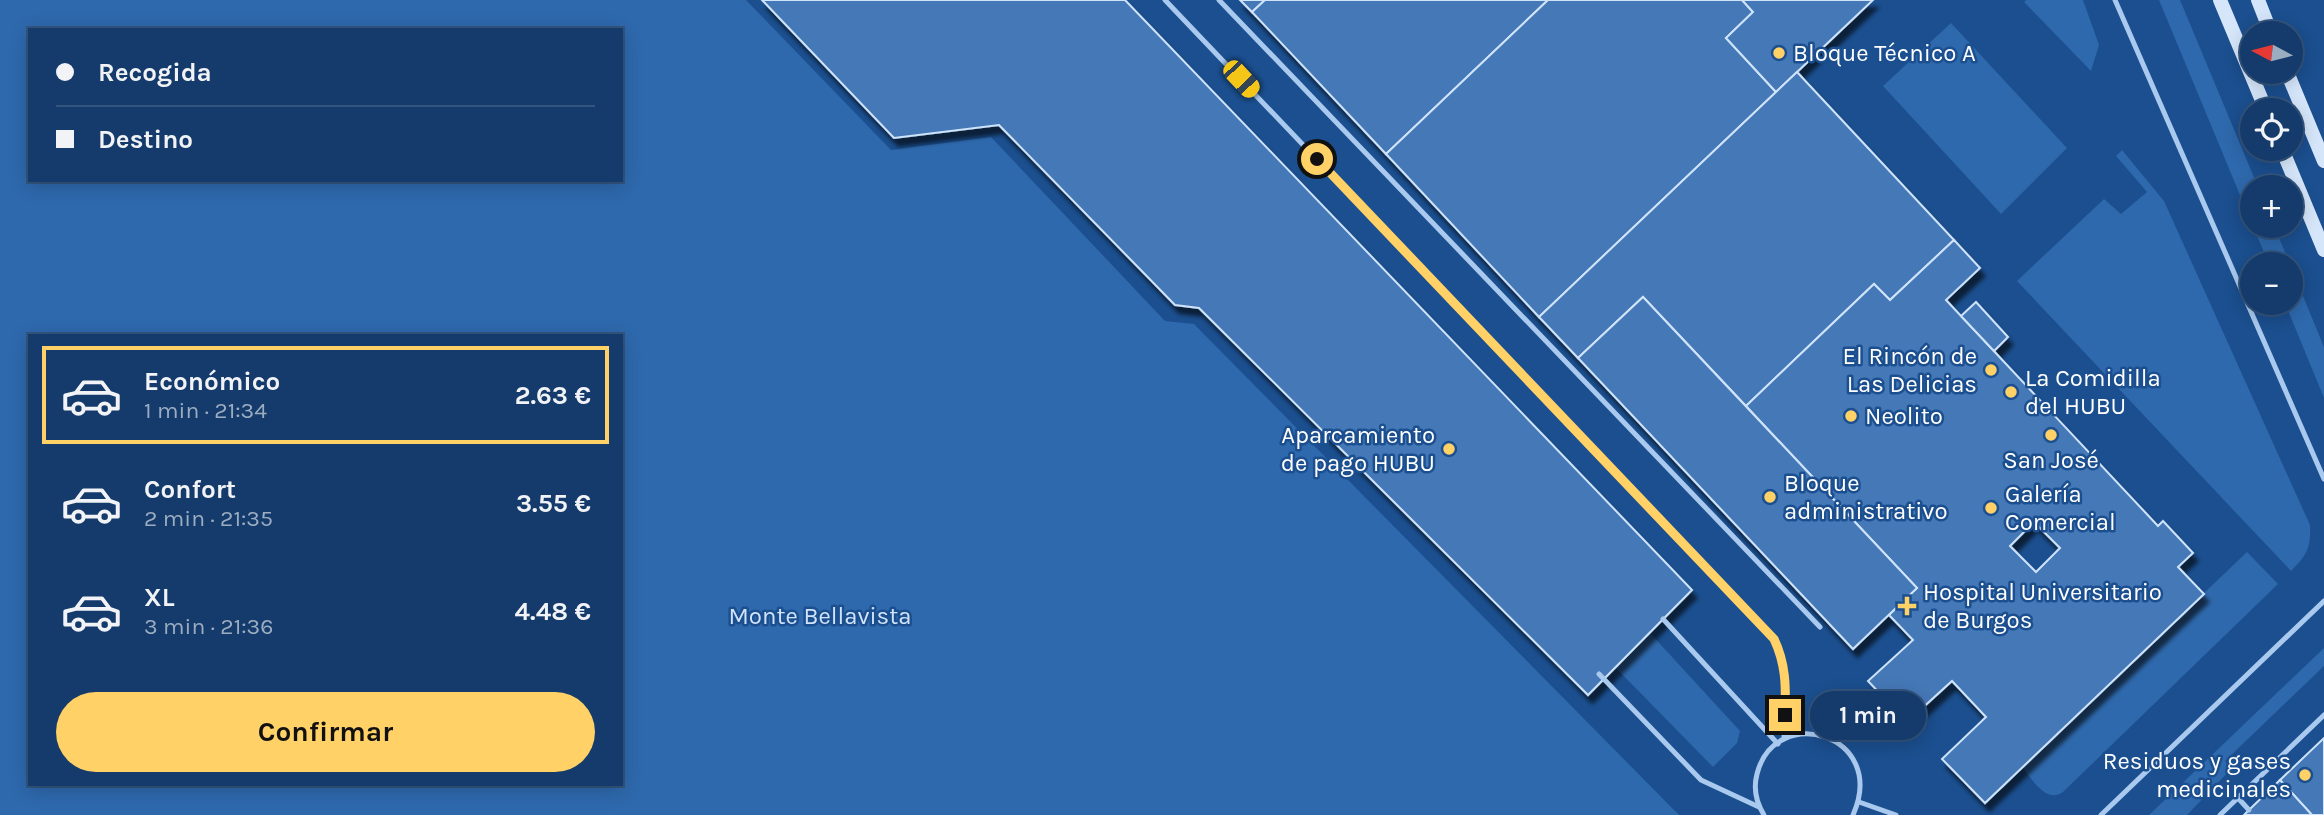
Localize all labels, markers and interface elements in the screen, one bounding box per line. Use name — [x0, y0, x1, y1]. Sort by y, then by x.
north arrow — [2240, 21, 2303, 84]
map controls — [2240, 21, 2303, 315]
place label: Bloque Técnico A — [1793, 39, 1976, 67]
marker: Bloque Técnico A — [1771, 45, 1787, 61]
car — [1219, 56, 1264, 102]
text: Recogida — [98, 57, 212, 88]
button: locate — [2240, 98, 2303, 161]
text: Destino — [98, 124, 193, 155]
route start — [1301, 143, 1333, 175]
button: + — [2240, 175, 2303, 238]
button: − — [2240, 252, 2303, 315]
place label: El Rincón de Las Delicias — [1843, 342, 1977, 398]
marker: El Rincón de Las Delicias — [1983, 362, 1999, 378]
icon: car — [60, 364, 123, 427]
place label: La Comidilla del HUBU — [2025, 364, 2161, 420]
text: Económico — [144, 366, 280, 397]
text: 2.63 € — [515, 380, 591, 411]
marker: La Comidilla del HUBU — [2003, 384, 2019, 400]
text: 1 min · 21:34 — [144, 397, 267, 424]
place label: Neolito — [1865, 402, 1943, 430]
marker: Neolito — [1843, 408, 1859, 424]
place label: Aparcamiento de pago HUBU — [1281, 421, 1435, 477]
marker: San José — [2043, 427, 2059, 443]
marker: Aparcamiento de pago HUBU — [1441, 441, 1457, 457]
place label: San José — [2003, 446, 2099, 474]
place label: Bloque administrativo — [1784, 469, 1948, 525]
icon: car — [60, 472, 123, 535]
text: Confort — [144, 474, 236, 505]
place label: Galería Comercial — [2005, 480, 2116, 536]
text: 3.55 € — [516, 488, 591, 519]
marker: Bloque administrativo — [1762, 489, 1778, 505]
marker: Galería Comercial — [1983, 500, 1999, 516]
text: 2 min · 21:35 — [144, 505, 273, 532]
place label: Hospital Universitario de Burgos — [1923, 578, 2162, 634]
icon: car — [60, 580, 123, 643]
text: XL — [144, 582, 175, 613]
text: 4.48 € — [515, 596, 591, 627]
marker: Hospital Universitario de Burgos — [1897, 596, 1917, 616]
park label: Monte Bellavista — [729, 602, 911, 630]
text: 3 min · 21:36 — [144, 613, 273, 640]
callout: 1 min — [1810, 690, 1925, 740]
button: Confirmar — [56, 692, 595, 772]
route end — [1769, 699, 1801, 731]
text: 1 min — [1839, 702, 1897, 729]
place label: Residuos y gases medicinales — [2103, 747, 2291, 803]
marker: Residuos y gases medicinales — [2297, 767, 2313, 783]

